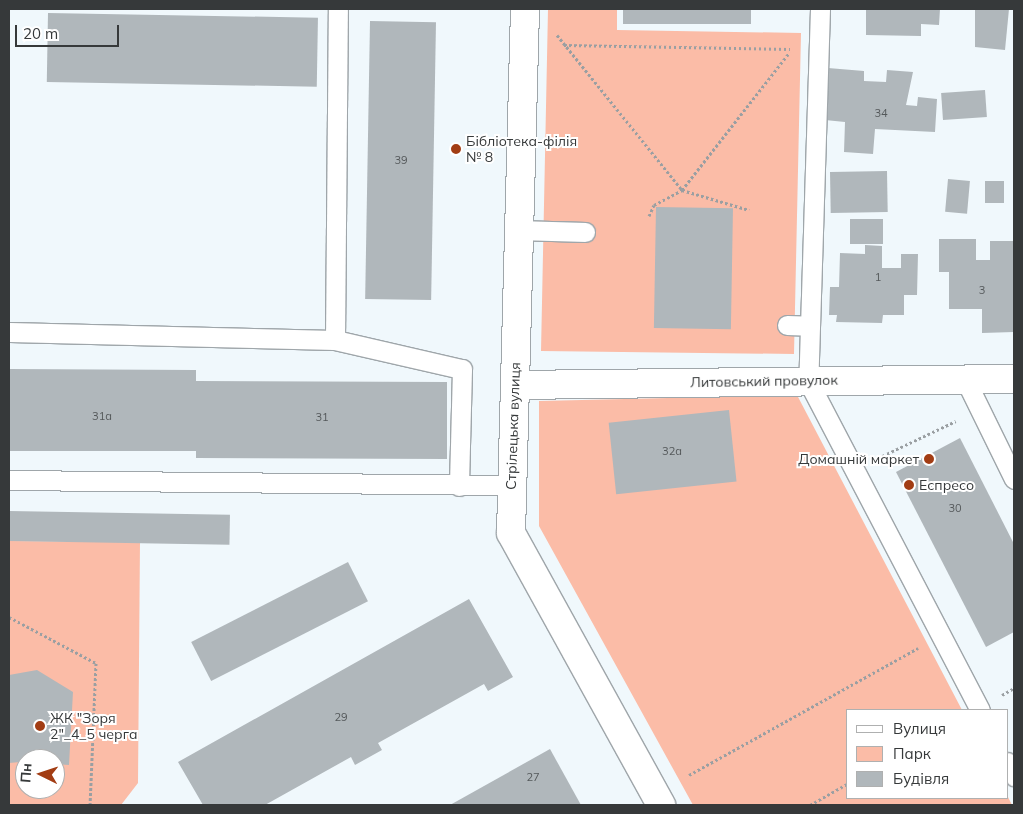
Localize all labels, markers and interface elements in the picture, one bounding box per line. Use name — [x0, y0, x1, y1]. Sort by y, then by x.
scale bar — [18, 15, 121, 47]
text: 20 m — [23, 24, 58, 43]
house number: 34 — [874, 106, 888, 120]
place label: Бібліотека-філія № 8 — [466, 133, 577, 166]
marker: Бібліотека-філія № 8 — [450, 143, 462, 155]
house number: 39 — [394, 153, 408, 167]
house number: 1 — [875, 270, 881, 284]
house number: 3 — [979, 283, 985, 297]
street label: Стрілецька вулиця — [502, 362, 524, 490]
street label: Литовський провулок — [690, 371, 838, 391]
house number: 31а — [92, 409, 112, 423]
house number: 31 — [315, 410, 329, 424]
house number: 32а — [662, 444, 682, 458]
place label: Домашній маркет — [798, 451, 919, 467]
marker: Домашній маркет — [923, 453, 935, 465]
place label: Еспресо — [919, 477, 974, 493]
marker: Еспресо — [903, 479, 915, 491]
house number: 30 — [948, 501, 962, 515]
legend — [846, 709, 1008, 799]
place label: ЖК "Зоря 2"_4_5 черга — [50, 710, 137, 742]
house number: 29 — [334, 710, 348, 724]
text: Вулиця — [893, 719, 946, 738]
marker: ЖК "Зоря 2"_4_5 черга — [34, 720, 46, 732]
text: Парк — [893, 744, 931, 763]
north arrow — [15, 749, 65, 799]
text: Пн — [16, 763, 36, 783]
text: Будівля — [893, 769, 949, 788]
house number: 27 — [526, 770, 540, 784]

